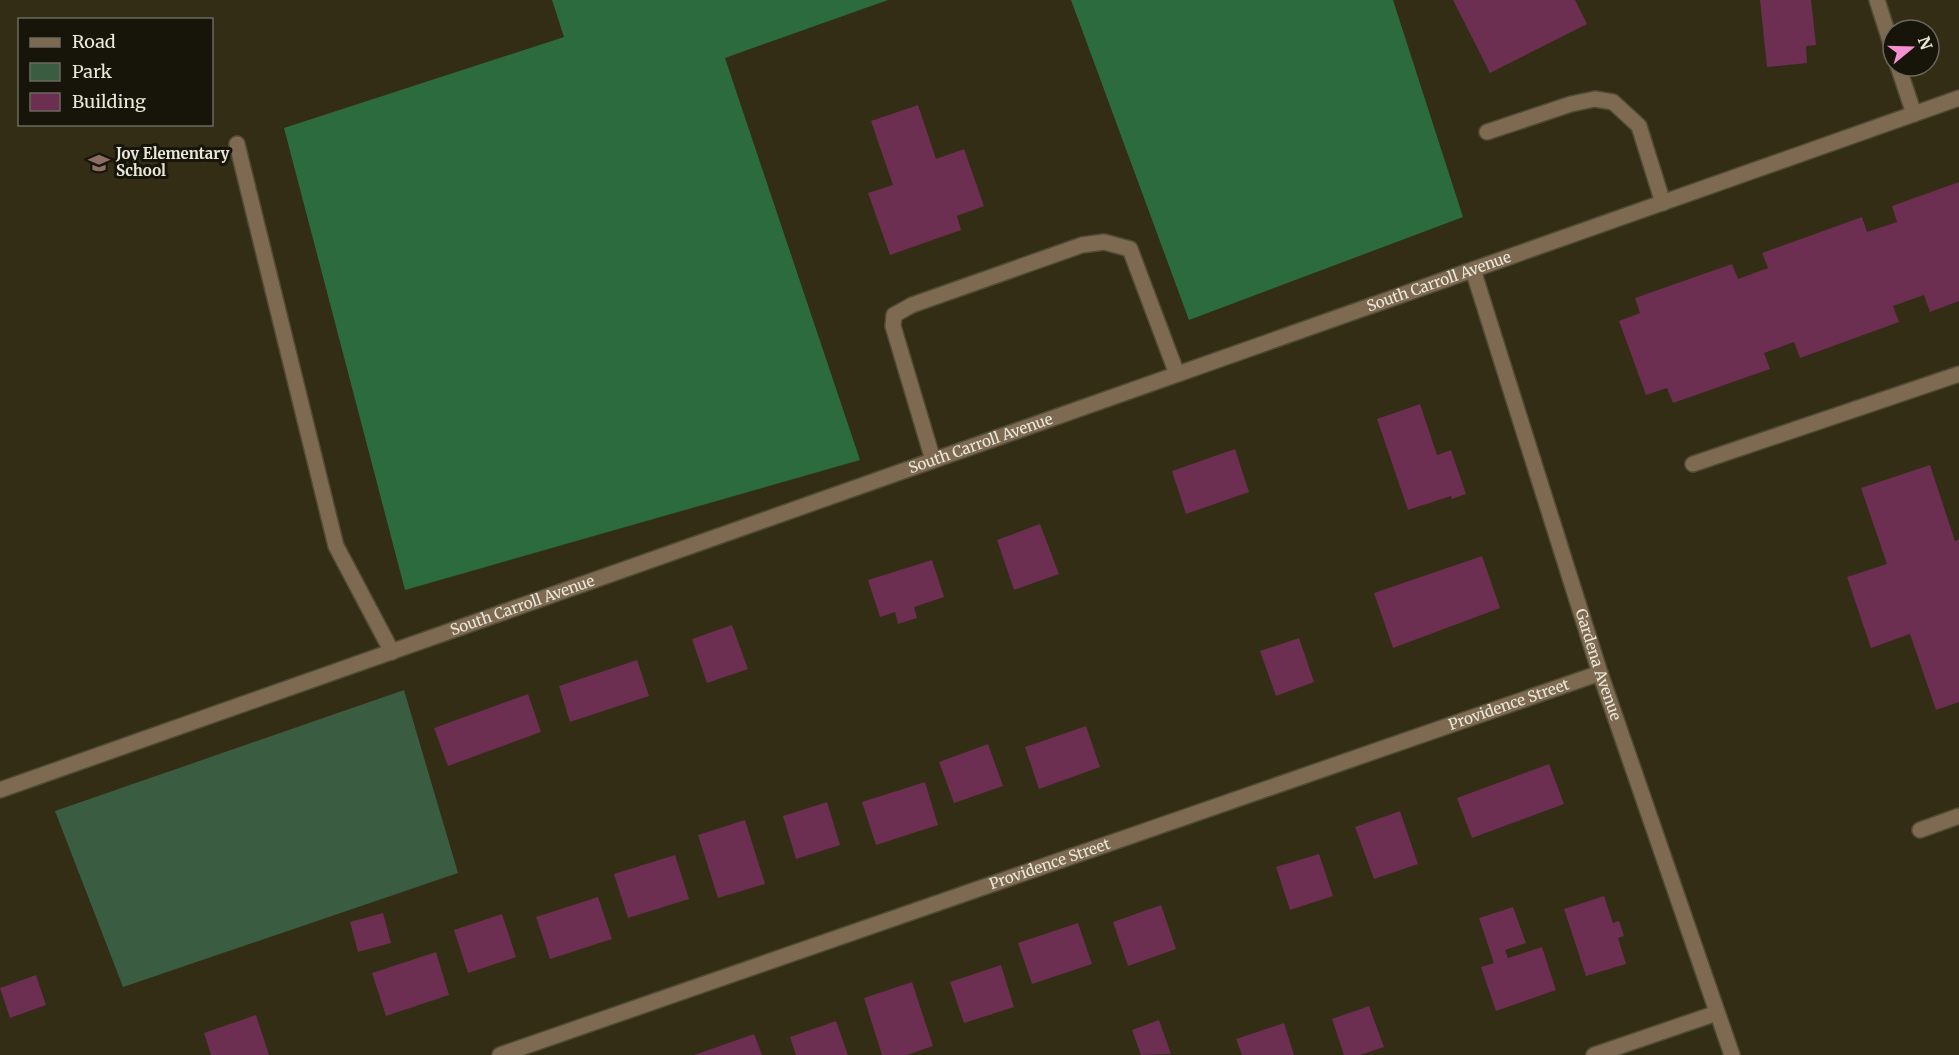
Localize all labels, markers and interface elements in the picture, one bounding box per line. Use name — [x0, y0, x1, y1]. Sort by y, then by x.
legend — [18, 18, 213, 126]
north arrow — [1881, 18, 1941, 78]
text: Road — [72, 30, 116, 53]
text: N — [1914, 34, 1937, 53]
text: Park — [72, 60, 113, 83]
text: Building — [72, 90, 146, 113]
place label: Joy Elementary School — [115, 144, 229, 180]
school or university icon: Joy Elementary School — [87, 151, 111, 175]
street label: South Carroll Avenue — [1364, 247, 1514, 315]
street label: South Carroll Avenue — [906, 409, 1055, 477]
street label: South Carroll Avenue — [448, 571, 597, 639]
street label: Gardena Avenue — [1571, 606, 1626, 723]
street label: Providence Street — [1446, 674, 1572, 734]
street label: Providence Street — [987, 834, 1113, 893]

